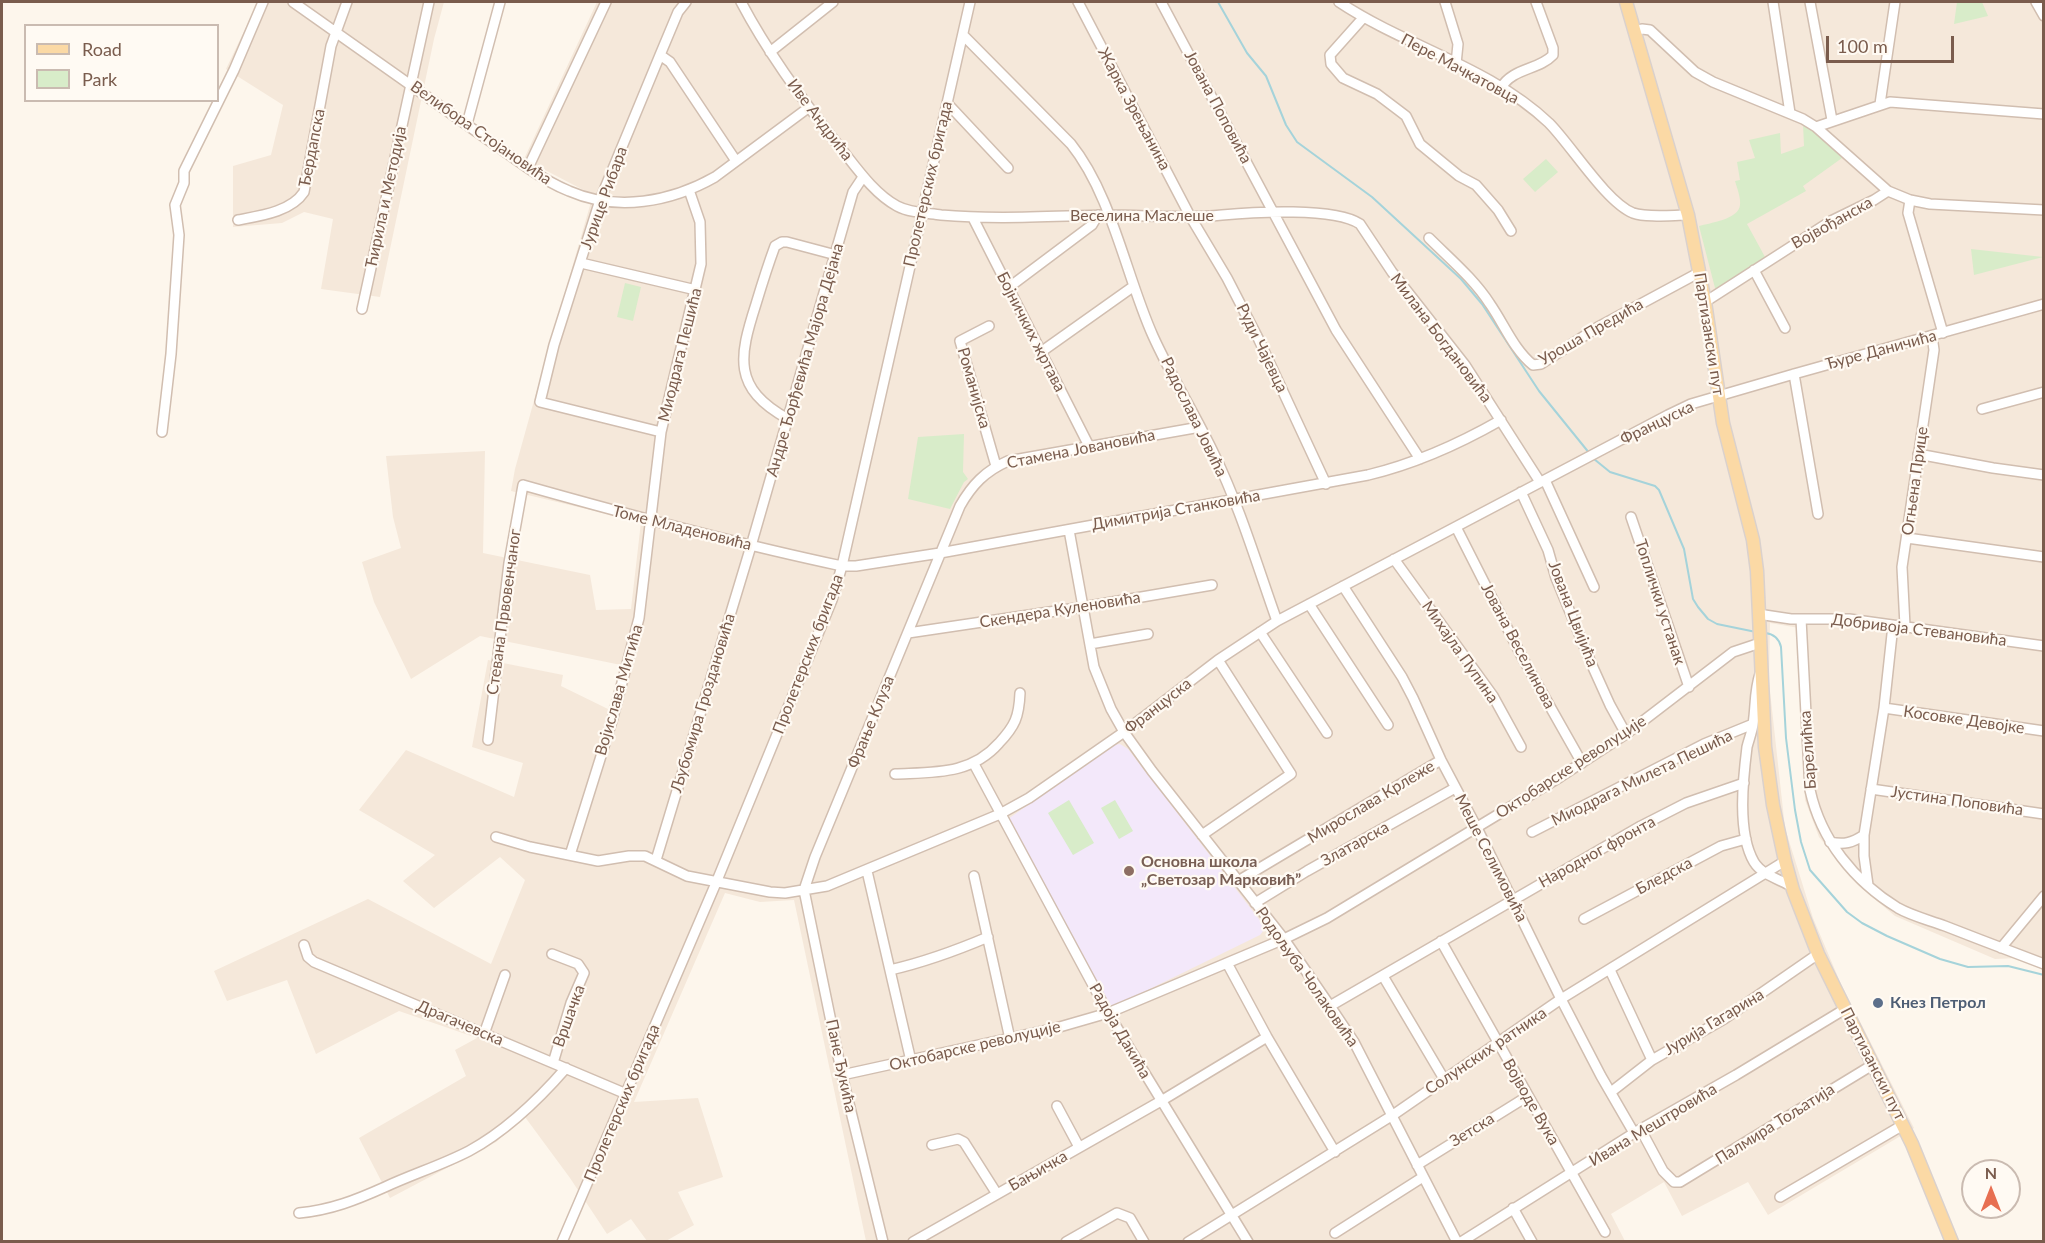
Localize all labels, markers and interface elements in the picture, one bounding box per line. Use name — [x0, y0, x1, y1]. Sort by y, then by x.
legend — [24, 24, 219, 102]
scale bar — [1829, 24, 1956, 62]
street label: Пере Мачкатовца — [1398, 30, 1522, 108]
text: 100 m — [1837, 35, 1888, 57]
text: Road — [82, 38, 122, 60]
street label: Жарка Зрењанина — [1094, 44, 1174, 174]
street label: Јована Поповића — [1180, 47, 1256, 167]
text: Park — [82, 68, 117, 90]
street label: Иве Андрића — [783, 75, 857, 165]
street label: Велибора Стојановића — [407, 77, 555, 189]
street label: Пролетерских бригада — [900, 99, 956, 269]
street label: Ђердапска — [295, 107, 329, 189]
street label: Ћирила и Методија — [362, 124, 410, 270]
street label: Јурице Рибара — [577, 144, 631, 252]
street label: Војвођанска — [1788, 193, 1876, 253]
street label: Веселина Маслеше — [1070, 206, 1214, 226]
street label: Андре Ђорђевића Мајора Дејана — [762, 241, 848, 479]
street label: Бојничких жртава — [992, 269, 1070, 395]
street label: Милана Богдановића — [1386, 270, 1496, 406]
street label: Партизански пут — [1690, 271, 1728, 397]
street label: Миодрага Пешића — [654, 286, 706, 424]
street label: Уроша Предића — [1535, 294, 1647, 370]
street label: Руди Чајевца — [1232, 300, 1292, 396]
street label: Ђуре Даничића — [1823, 326, 1939, 374]
street label: Романијска — [953, 345, 995, 431]
street label: Радослава Јовића — [1157, 354, 1231, 480]
street label: Француска — [1617, 397, 1697, 449]
street label: Стамена Јовановића — [1005, 425, 1157, 473]
street label: Огњена Прице — [1898, 425, 1932, 537]
street label: Димитрија Станковића — [1090, 486, 1262, 534]
street label: Томе Младеновића — [610, 501, 754, 555]
street label: Стевана Првовенчаног — [483, 528, 525, 696]
street label: Топлички устанак — [1631, 537, 1689, 667]
street label: Јована Цвијића — [1544, 558, 1602, 670]
street label: Пролетерских бригада — [769, 572, 847, 736]
street label: Јована Веселинова — [1477, 580, 1559, 712]
street label: Скендера Куленовића — [978, 588, 1142, 632]
street label: Михајла Пупина — [1418, 597, 1502, 707]
street label: Добривоја Стевановића — [1830, 610, 2008, 650]
street label: Љубомира Гроздановића — [667, 611, 739, 795]
street label: Војислава Митића — [591, 622, 647, 758]
street label: Фрање Клуза — [844, 673, 898, 771]
street label: Француска — [1121, 674, 1195, 738]
street label: Косовке Девојке — [1902, 702, 2026, 738]
street label: Барелићка — [1796, 710, 1820, 790]
street label: Октобарске револуције — [1492, 711, 1650, 823]
street label: Миодрага Милета Пешића — [1548, 726, 1736, 830]
street label: Мирослава Крлеже — [1304, 757, 1438, 847]
street label: Јустина Поповића — [1890, 782, 2024, 820]
street label: Меше Селимовића — [1451, 791, 1531, 925]
street label: Народног фронта — [1535, 812, 1659, 892]
street label: Златарска — [1318, 817, 1392, 871]
place label: Основна школа „Светозар Марковић” — [1141, 852, 1301, 890]
street label: Бледска — [1633, 853, 1695, 899]
marker: Основна школа „Светозар Марковић” — [1122, 864, 1136, 878]
street label: Родољуба Чолаковића — [1251, 903, 1363, 1051]
street label: Радоја Дакића — [1085, 980, 1155, 1082]
street label: Вршачка — [549, 982, 589, 1050]
street label: Јурија Гагарина — [1661, 985, 1767, 1059]
place label: Кнез Петрол — [1890, 993, 1986, 1013]
street label: Драгачевска — [414, 996, 506, 1050]
marker: Кнез Петрол — [1871, 996, 1885, 1010]
street label: Солунских ратника — [1422, 1003, 1550, 1099]
street label: Партизански пут — [1836, 1004, 1910, 1124]
street label: Октобарске револуције — [888, 1017, 1062, 1075]
street label: Пане Ђукића — [822, 1018, 860, 1114]
street label: Пролетерских бригада — [580, 1021, 664, 1185]
street label: Војводе Вука — [1498, 1055, 1564, 1149]
street label: Ивана Мештровића — [1586, 1079, 1720, 1171]
street label: Палмира Тољатија — [1712, 1080, 1838, 1168]
street label: Зетска — [1446, 1109, 1498, 1151]
street label: Бањичка — [1005, 1147, 1071, 1195]
north arrow — [1961, 1159, 2021, 1219]
text: N — [1985, 1163, 1997, 1182]

